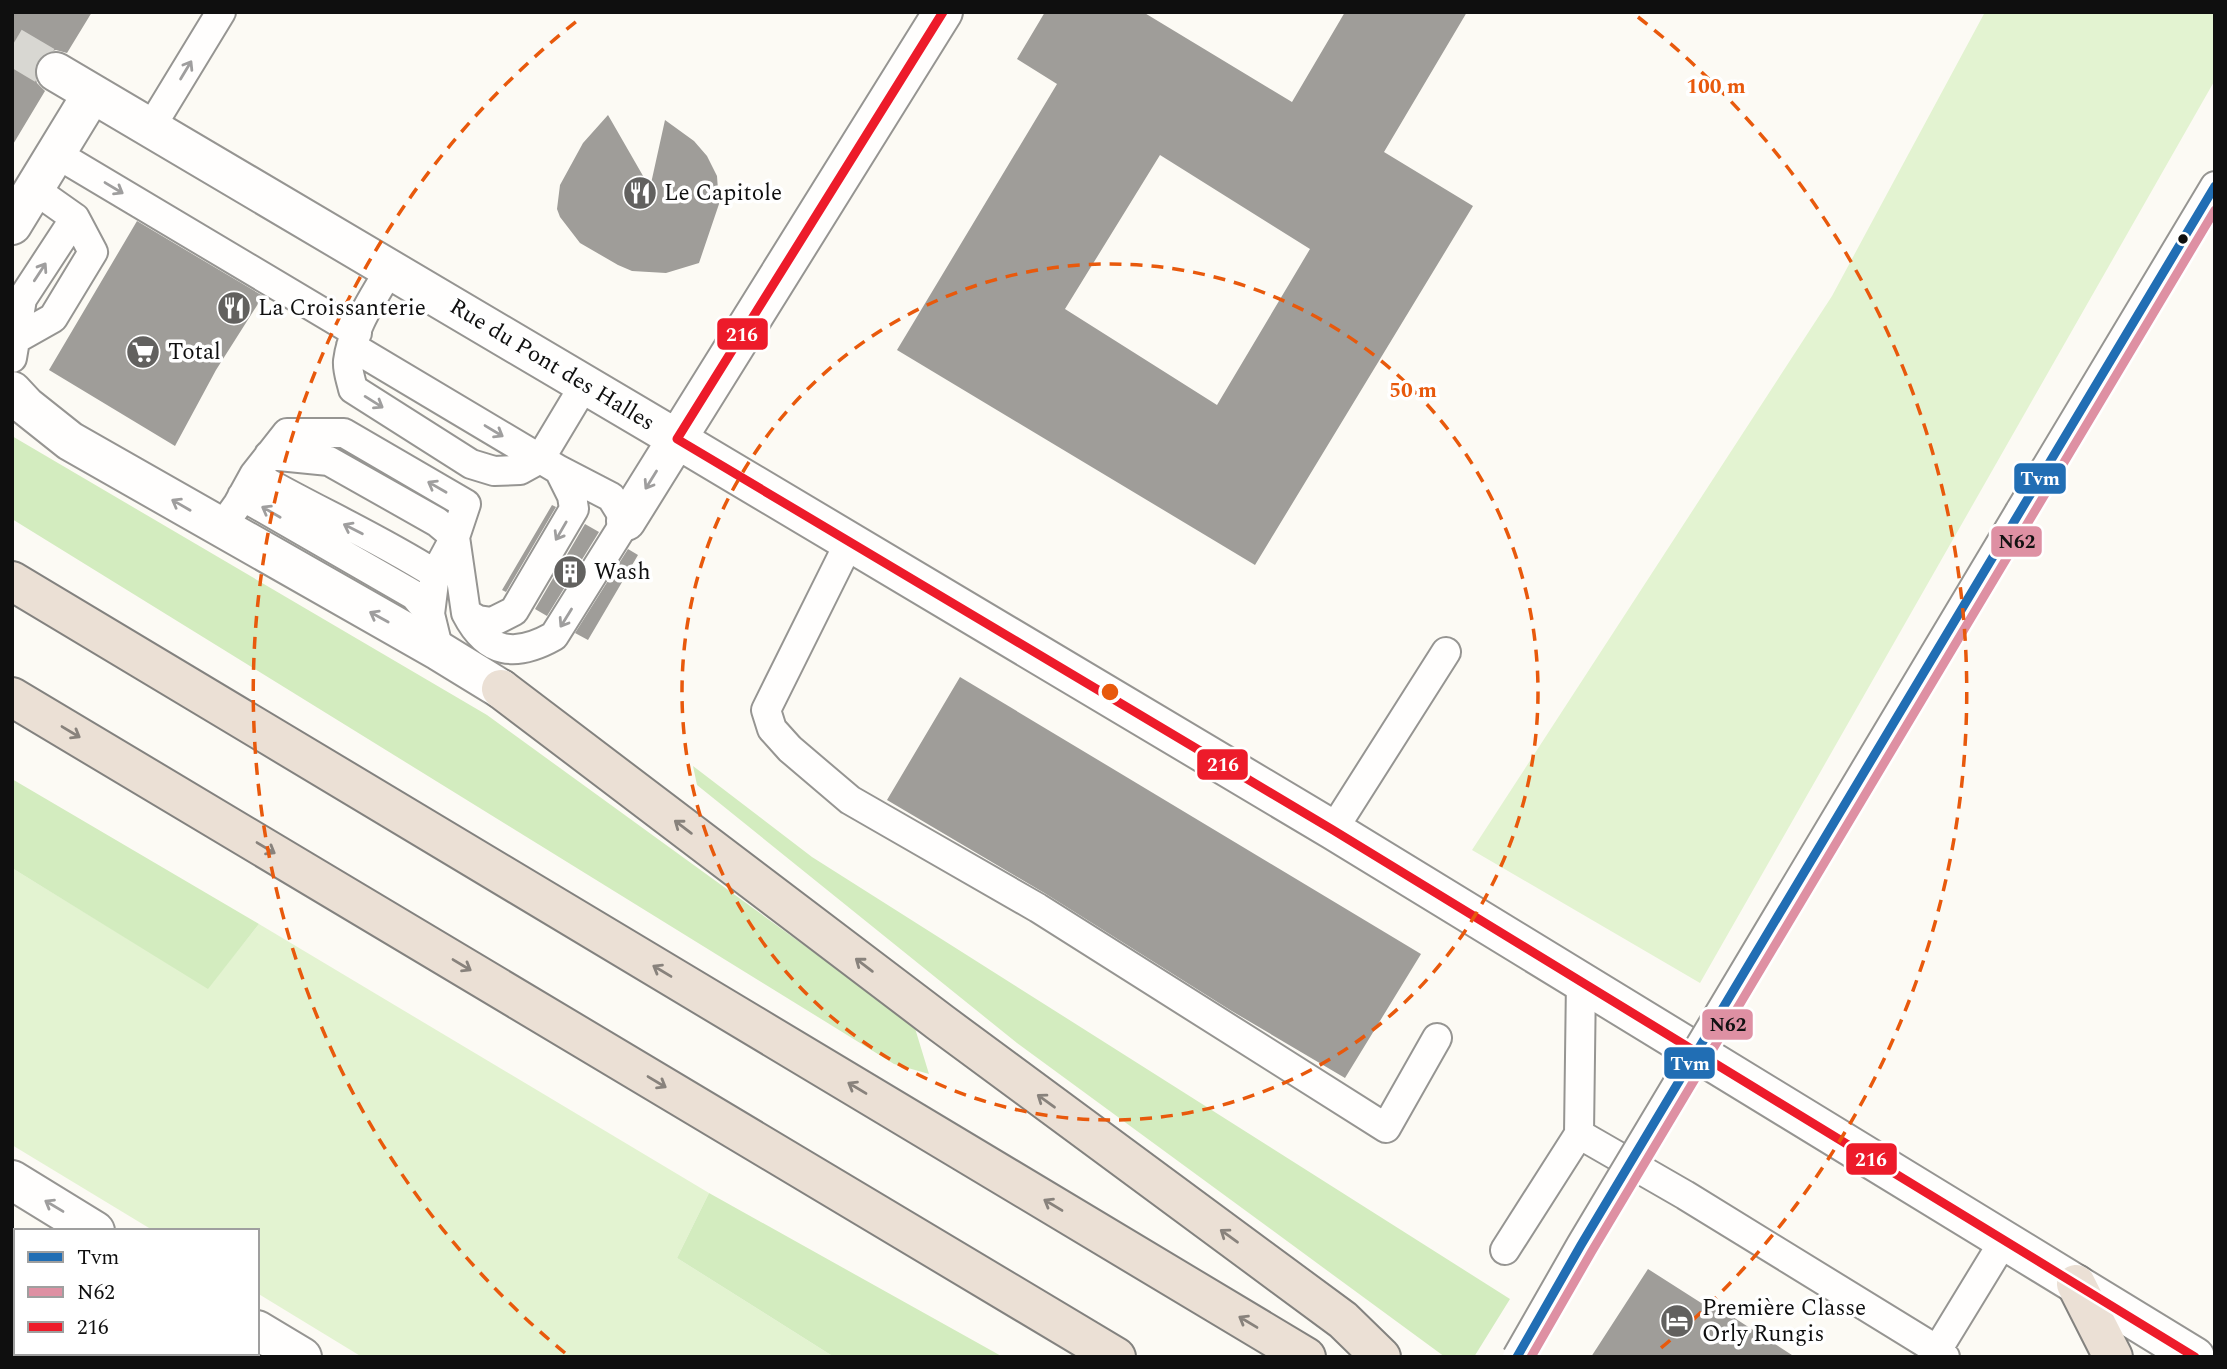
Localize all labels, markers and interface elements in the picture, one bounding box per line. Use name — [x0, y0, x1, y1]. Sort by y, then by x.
one-way arrow — [179, 60, 193, 80]
text: 100 m — [1686, 71, 1746, 103]
restaurant icon: Le Capitole — [621, 174, 659, 212]
place label: Le Capitole — [664, 176, 782, 211]
one-way arrow — [103, 182, 123, 196]
unlabelled marker — [2176, 232, 2190, 246]
one-way arrow — [32, 263, 47, 282]
restaurant icon: La Croissanterie — [215, 289, 253, 327]
street label: Rue du Pont des Halles — [443, 290, 661, 440]
place label: La Croissanterie — [258, 291, 426, 326]
line badge: 216 — [716, 317, 769, 351]
text: 216 — [726, 321, 758, 350]
supermarket icon: Total — [124, 333, 162, 371]
place label: Total — [168, 335, 221, 370]
text: 50 m — [1389, 375, 1437, 407]
one-way arrow — [363, 395, 383, 409]
one-way arrow — [483, 425, 504, 438]
line badge: Tvm — [2013, 462, 2067, 495]
text: Tvm — [2020, 465, 2060, 494]
one-way arrow — [644, 469, 658, 489]
one-way arrow — [427, 480, 447, 494]
one-way arrow — [171, 498, 192, 511]
one-way arrow — [261, 505, 281, 519]
one-way arrow — [553, 521, 567, 541]
one-way arrow — [343, 522, 364, 536]
line badge: N62 — [1990, 525, 2043, 558]
text: N62 — [1999, 528, 2035, 557]
building icon: Wash — [551, 553, 589, 591]
place label: Wash — [594, 555, 651, 590]
one-way arrow — [558, 608, 573, 627]
one-way arrow — [369, 610, 390, 623]
centre of rings — [1098, 680, 1122, 704]
one-way arrow — [60, 725, 80, 739]
line badge: 216 — [1196, 748, 1249, 781]
text: 216 — [1207, 751, 1239, 780]
one-way arrow — [674, 820, 693, 834]
one-way arrow — [256, 842, 276, 856]
one-way arrow — [855, 957, 874, 972]
one-way arrow — [451, 958, 471, 972]
one-way arrow — [653, 964, 673, 978]
line badge: N62 — [1701, 1008, 1754, 1041]
text: N62 — [1710, 1011, 1746, 1040]
line badge: Tvm — [1663, 1046, 1716, 1080]
text: Tvm — [1670, 1050, 1710, 1079]
one-way arrow — [646, 1075, 666, 1089]
one-way arrow — [848, 1081, 868, 1095]
one-way arrow — [1037, 1094, 1056, 1108]
line badge: 216 — [1845, 1142, 1898, 1176]
text: 216 — [1855, 1146, 1887, 1175]
one-way arrow — [44, 1198, 64, 1212]
one-way arrow — [1043, 1198, 1063, 1212]
legend — [14, 1229, 259, 1355]
one-way arrow — [1220, 1229, 1239, 1243]
text: Tvm — [77, 1242, 119, 1274]
text: N62 — [77, 1277, 115, 1309]
place label: Première Classe Orly Rungis — [1702, 1291, 1866, 1352]
hotel icon: Première Classe Orly Rungis — [1658, 1302, 1696, 1340]
text: 216 — [77, 1312, 109, 1344]
one-way arrow — [1238, 1315, 1258, 1329]

